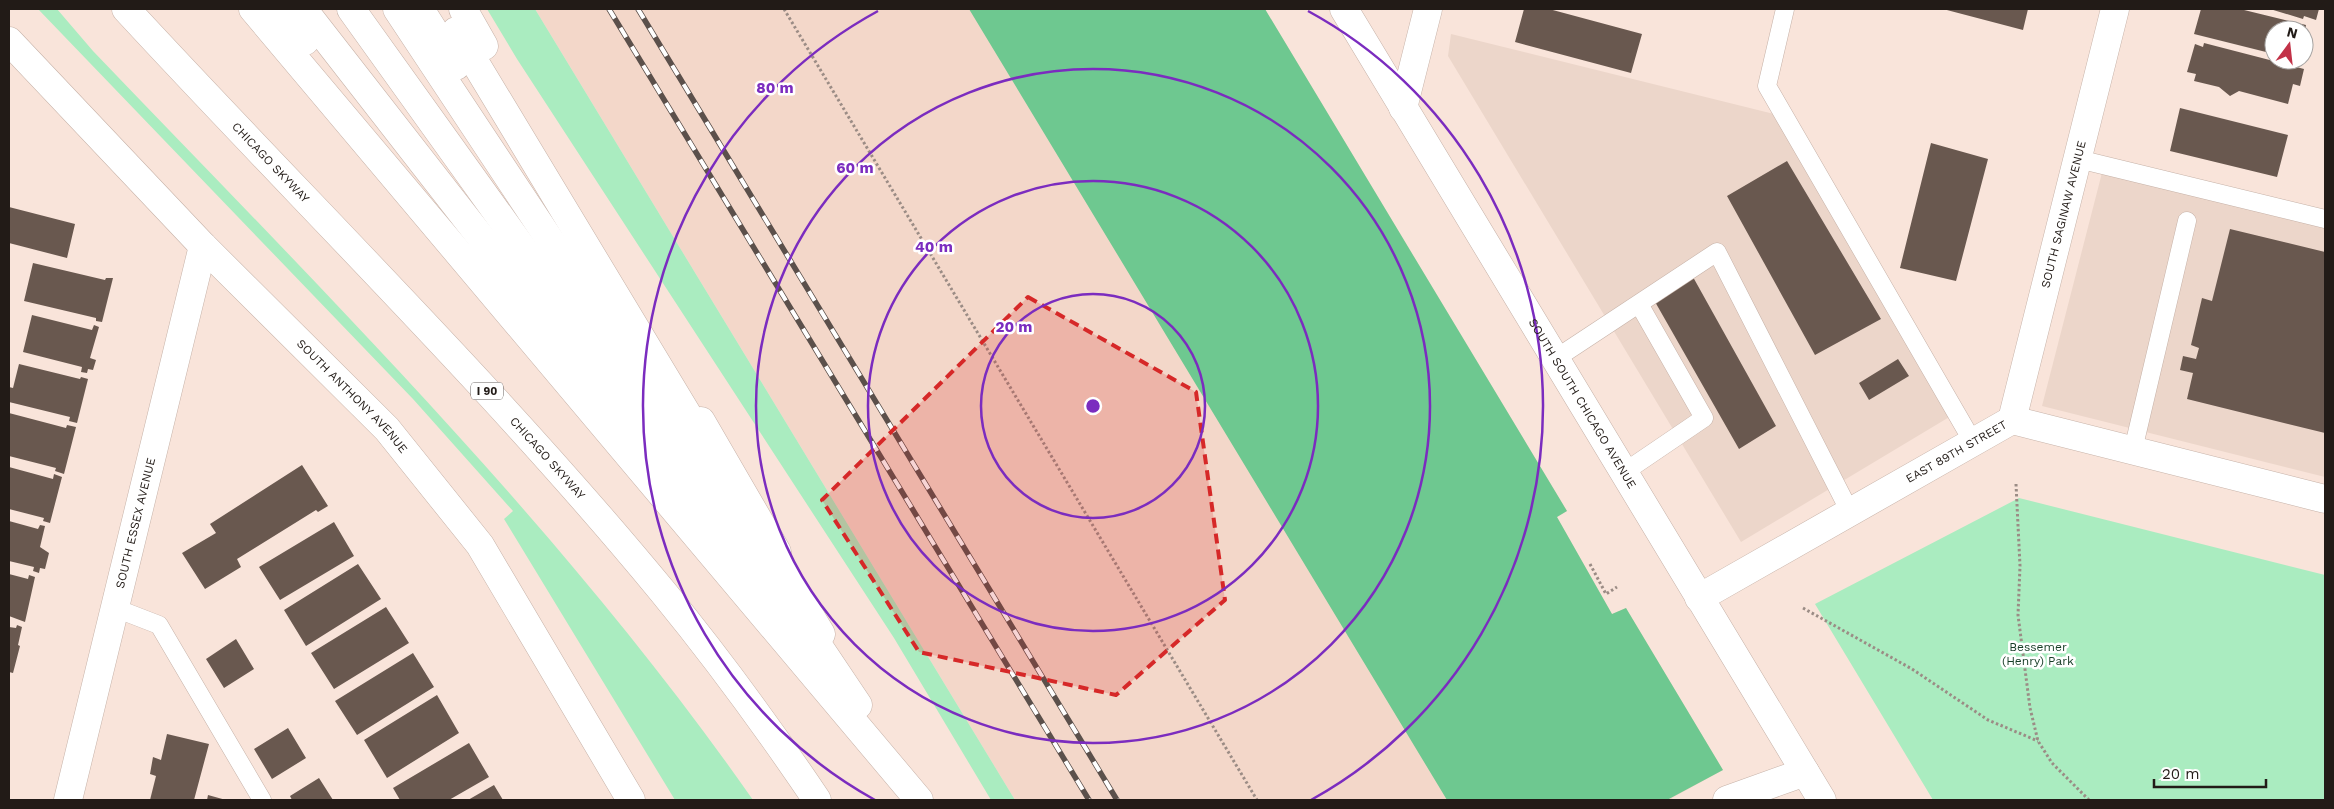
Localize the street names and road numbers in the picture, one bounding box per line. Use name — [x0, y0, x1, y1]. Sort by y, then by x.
street label: CHICAGO SKYWAY — [229, 119, 312, 206]
street label: SOUTH SAGINAW AVENUE — [2038, 139, 2089, 290]
street label: SOUTH SOUTH CHICAGO AVENUE — [1526, 316, 1639, 491]
street label: SOUTH ANTHONY AVENUE — [294, 336, 411, 456]
road number: I 90 — [471, 382, 503, 400]
street label: CHICAGO SKYWAY — [507, 414, 588, 502]
street label: EAST 89TH STREET — [1903, 417, 2009, 486]
street label: SOUTH ESSEX AVENUE — [113, 456, 158, 590]

